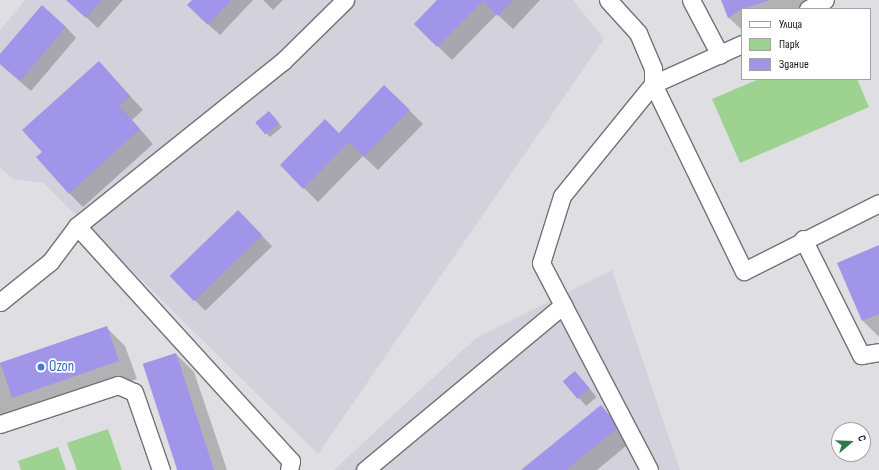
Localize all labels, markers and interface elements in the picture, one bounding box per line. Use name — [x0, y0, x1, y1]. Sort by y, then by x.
legend — [741, 8, 871, 80]
text: Улица — [779, 17, 802, 32]
text: Парк — [779, 37, 799, 52]
text: Здание — [779, 57, 809, 72]
place label: Ozon — [49, 358, 74, 376]
marker: Ozon — [36, 362, 46, 372]
north arrow — [831, 422, 871, 462]
text: С — [855, 433, 869, 443]

